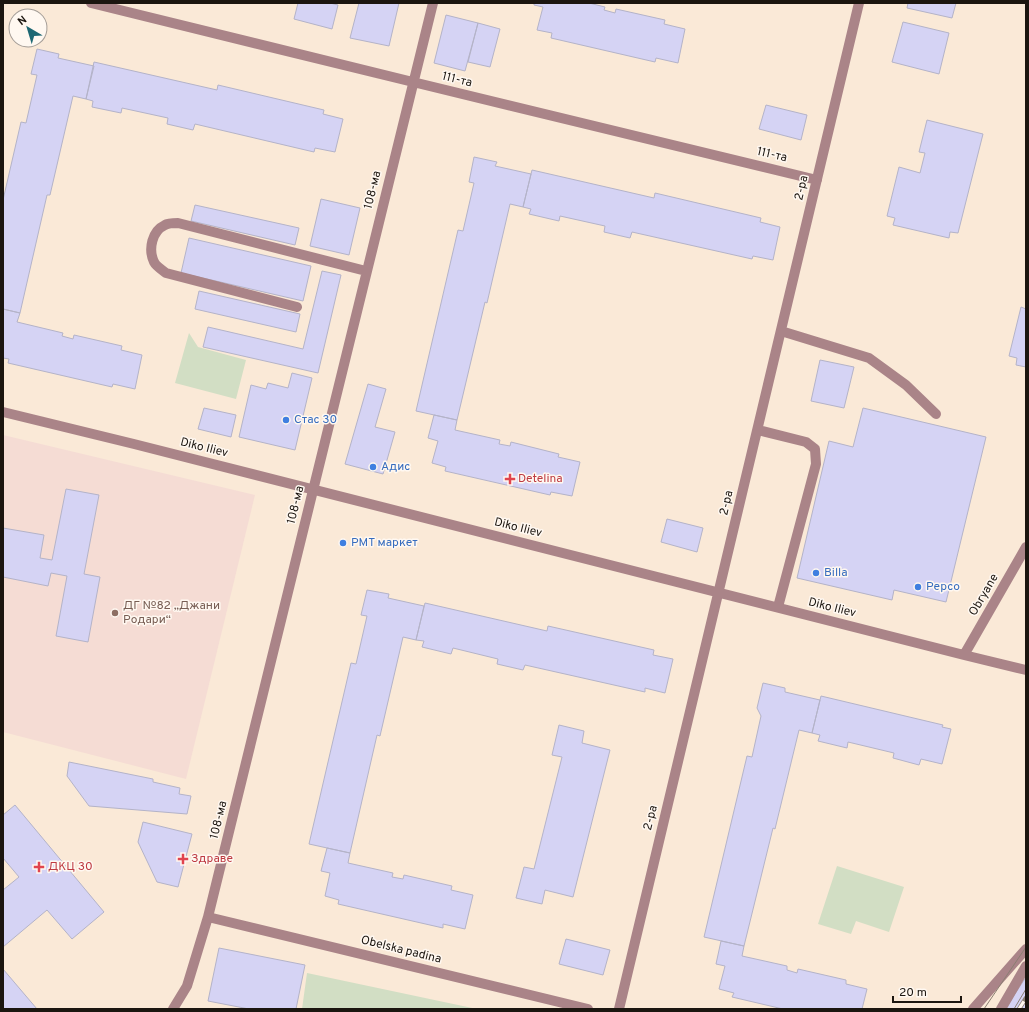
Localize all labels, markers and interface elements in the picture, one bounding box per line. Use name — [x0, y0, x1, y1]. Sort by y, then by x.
north arrow — [8, 8, 48, 48]
text: N — [15, 13, 30, 29]
street label: 111-та — [440, 69, 474, 91]
street label: 111-та — [755, 144, 789, 166]
street label: 108-ма — [361, 169, 385, 211]
street label: 2-ра — [791, 174, 813, 202]
place label: Стас 30 — [294, 412, 337, 428]
marker: Стас 30 — [281, 415, 291, 425]
street label: Diko Iliev — [178, 434, 230, 462]
place label: Адис — [381, 459, 410, 475]
marker: Адис — [368, 462, 378, 472]
place label: Detelina — [518, 471, 563, 487]
marker: Detelina — [505, 474, 515, 484]
street label: 108-ма — [284, 484, 308, 526]
street label: 2-ра — [716, 489, 738, 517]
street label: Diko Iliev — [492, 514, 544, 542]
place label: РМТ маркет — [351, 535, 418, 551]
marker: РМТ маркет — [338, 538, 348, 548]
place label: Billa — [824, 565, 848, 581]
marker: Billa — [811, 568, 821, 578]
street label: Obryane — [966, 571, 1002, 619]
place label: Pepco — [926, 579, 960, 595]
marker: Pepco — [913, 582, 923, 592]
street label: Diko Iliev — [806, 594, 858, 622]
place label: ДГ №82 „Джани Родари“ — [123, 598, 220, 628]
marker: ДГ №82 „Джани Родари“ — [110, 608, 120, 618]
street label: 108-ма — [207, 799, 231, 841]
street label: 2-ра — [640, 804, 662, 832]
place label: Здраве — [191, 851, 233, 867]
marker: Здраве — [178, 854, 188, 864]
place label: ДКЦ 30 — [48, 859, 93, 875]
marker: ДКЦ 30 — [33, 861, 45, 873]
street label: Obelska padina — [359, 932, 443, 968]
scale bar — [893, 978, 961, 1004]
text: 20 m — [899, 985, 927, 1001]

